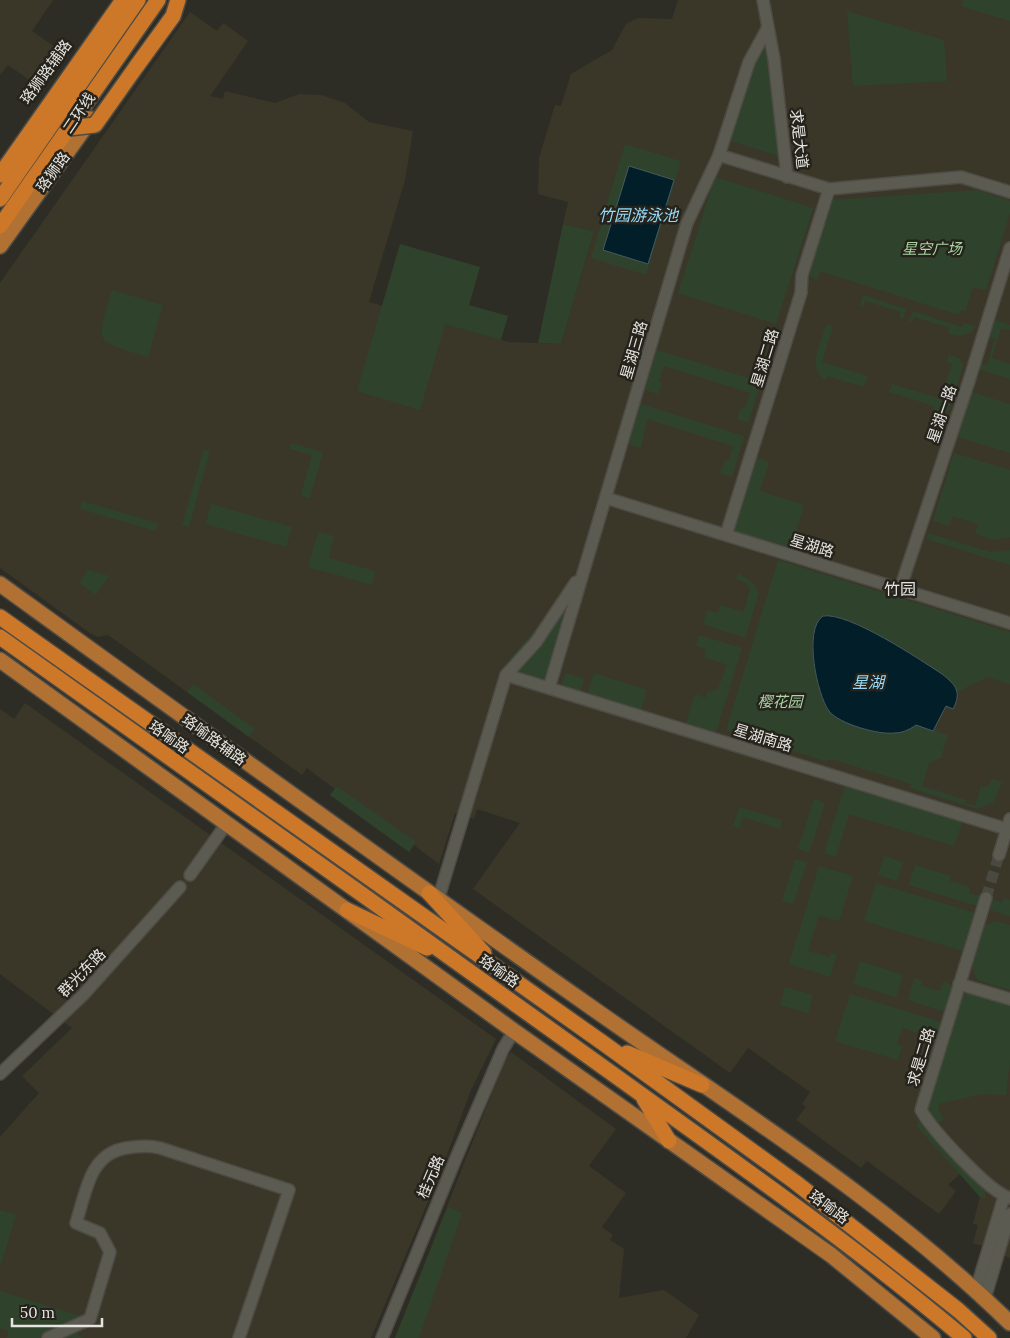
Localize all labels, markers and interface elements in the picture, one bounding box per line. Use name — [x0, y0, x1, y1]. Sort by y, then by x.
street label: 珞狮路辅路 — [16, 36, 75, 108]
street label: 二环线 — [58, 89, 99, 137]
street label: 求是大道 — [786, 108, 813, 170]
street label: 珞狮路 — [32, 148, 74, 195]
water label: 竹园游泳池 — [598, 205, 680, 225]
park label: 星空广场 — [902, 239, 964, 258]
street label: 星湖三路 — [616, 318, 651, 381]
street label: 星湖二路 — [747, 326, 782, 389]
street label: 星湖一路 — [923, 382, 960, 445]
street label: 星湖路 — [788, 530, 836, 561]
district label: 竹园 — [884, 579, 916, 599]
water label: 星湖 — [852, 672, 887, 692]
park label: 樱花园 — [757, 692, 804, 711]
street label: 珞喻路辅路 — [178, 710, 250, 769]
street label: 珞喻路 — [145, 716, 193, 757]
street label: 星湖南路 — [732, 720, 795, 755]
street label: 群光东路 — [54, 944, 109, 1001]
street label: 珞喻路 — [475, 950, 523, 991]
street label: 求是二路 — [903, 1025, 938, 1088]
street label: 桂元路 — [413, 1152, 448, 1201]
street label: 珞喻路 — [806, 1185, 853, 1228]
scale bar — [12, 1296, 102, 1328]
text: 50 m — [20, 1303, 55, 1322]

